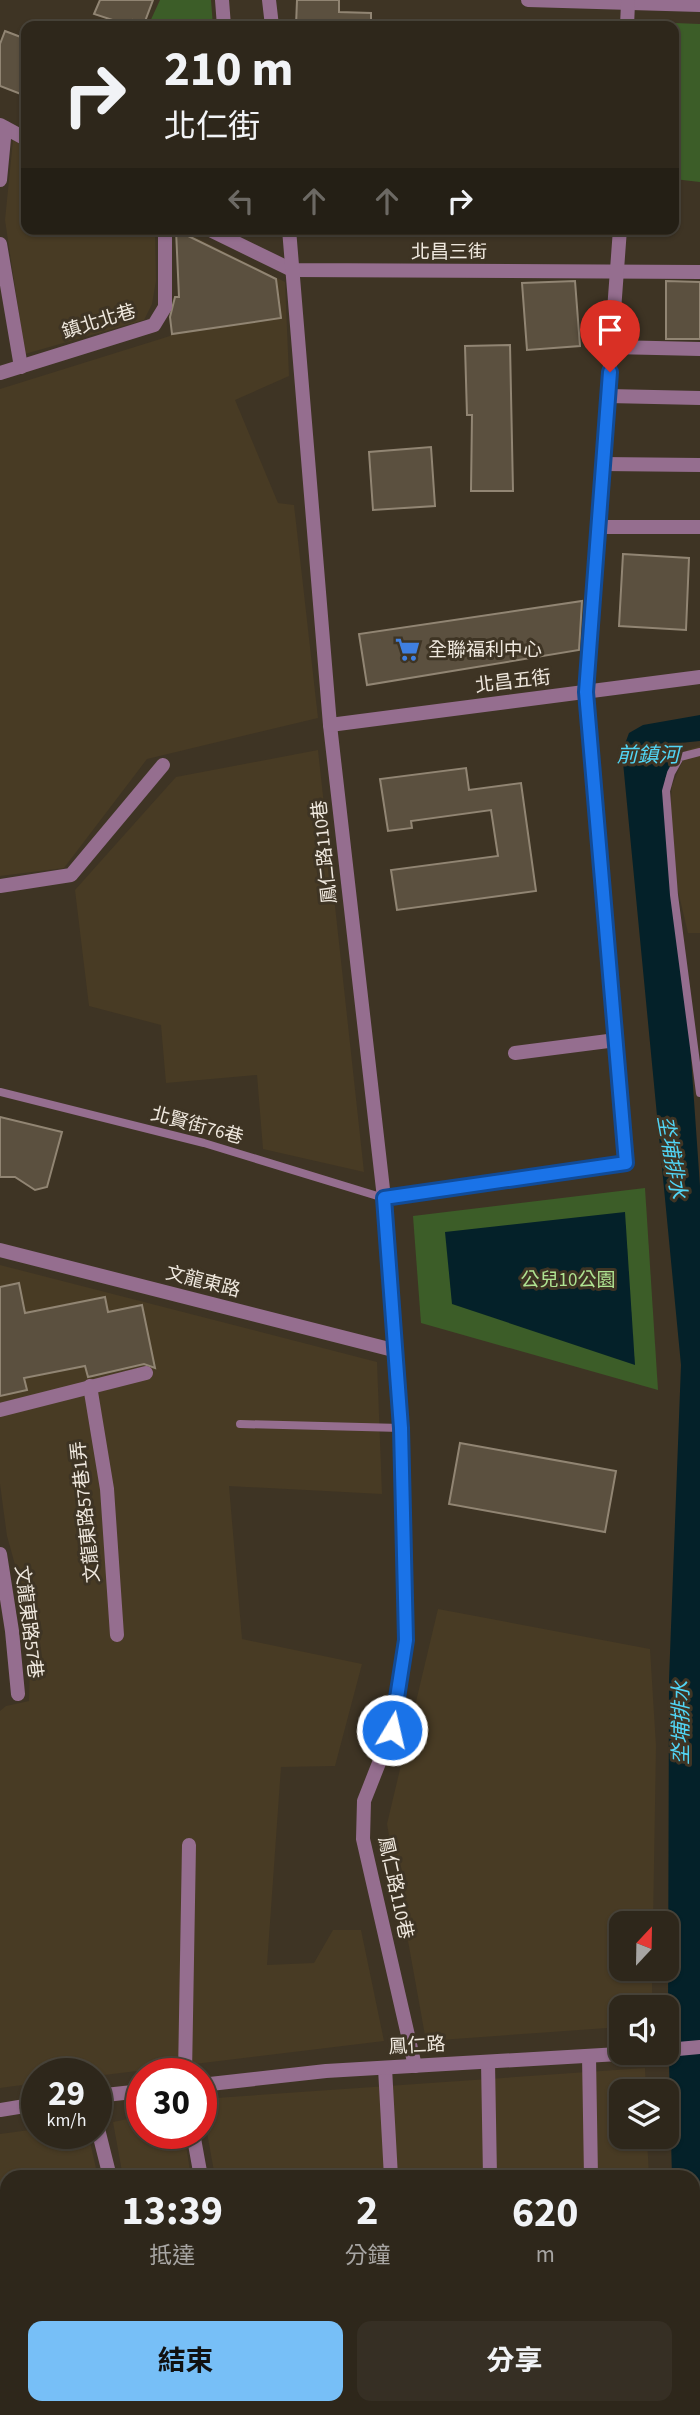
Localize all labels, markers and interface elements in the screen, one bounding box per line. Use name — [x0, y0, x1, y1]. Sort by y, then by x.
text: 210 m — [164, 35, 293, 105]
icon: right — [49, 49, 140, 140]
text: 北仁街 — [164, 104, 260, 150]
icon: left — [222, 182, 260, 220]
icon: ahead — [295, 182, 333, 220]
icon: ahead — [368, 182, 406, 220]
icon: right — [441, 182, 479, 220]
street label: 北昌三街 — [411, 239, 487, 266]
street label: 鎮北北巷 — [59, 298, 139, 346]
pin — [580, 300, 640, 372]
icon: arrive — [591, 311, 629, 349]
supermarket icon: 全聯福利中心 — [394, 636, 422, 664]
place label: 全聯福利中心 — [428, 637, 542, 664]
street label: 北昌五街 — [474, 664, 552, 700]
water label: 前鎮河 — [617, 740, 683, 770]
street label: 鳳仁路110巷 — [306, 799, 344, 905]
street label: 北賢街76巷 — [148, 1101, 246, 1151]
water label: 坔埔排水 — [650, 1113, 694, 1202]
street label: 文龍東路 — [163, 1260, 243, 1304]
park label: 公兒10公園 — [521, 1267, 615, 1294]
street label: 文龍東路57巷1弄 — [65, 1440, 107, 1584]
street label: 文龍東路57巷 — [8, 1564, 48, 1680]
water label: 坔埔排水 — [666, 1680, 696, 1765]
position arrow — [355, 1693, 429, 1767]
street label: 鳳仁路110巷 — [371, 1834, 419, 1942]
north arrow — [609, 1911, 679, 1981]
map controls — [609, 1911, 679, 2149]
button: sound — [609, 1995, 679, 2065]
street label: 鳳仁路 — [388, 2031, 446, 2061]
speed limit sign: 30 — [126, 2058, 217, 2149]
text: 29 — [48, 2069, 85, 2119]
button: layers — [609, 2079, 679, 2149]
text: km/h — [47, 2108, 86, 2133]
text: 13:39 — [122, 2181, 223, 2241]
text: 2 — [356, 2181, 378, 2241]
text: 620 — [512, 2183, 578, 2243]
text: m — [536, 2238, 555, 2271]
text: 抵達 — [149, 2239, 195, 2272]
text: 分鐘 — [344, 2239, 390, 2272]
button: 結束 — [28, 2321, 343, 2401]
button: 分享 — [357, 2321, 672, 2401]

